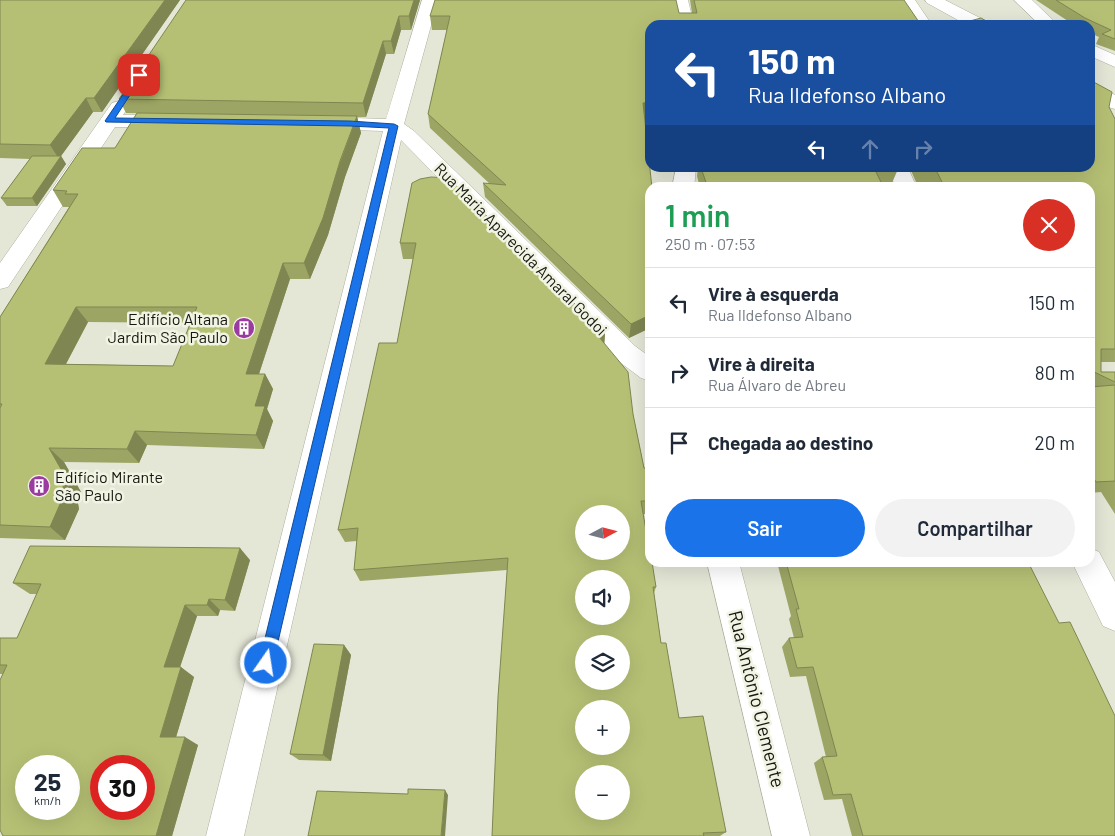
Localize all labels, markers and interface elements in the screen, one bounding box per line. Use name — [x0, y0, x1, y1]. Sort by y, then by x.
text: 150 m — [748, 39, 835, 81]
icon: left — [665, 40, 730, 105]
pin — [118, 54, 160, 96]
icon: arrive — [125, 61, 153, 89]
text: Rua Ildefonso Albano — [748, 81, 946, 107]
icon: left — [803, 135, 831, 163]
icon: ahead — [856, 135, 884, 163]
icon: right — [909, 135, 937, 163]
street label: Rua Maria Aparecida Amaral Godoi — [431, 158, 612, 339]
text: 1 min — [665, 197, 730, 233]
button: close — [1023, 199, 1075, 251]
text: 250 m · 07:53 — [665, 234, 756, 253]
text: Vire à esquerda — [708, 282, 839, 305]
icon: left — [665, 289, 693, 317]
text: 150 m — [1028, 291, 1075, 314]
text: Rua Ildefonso Albano — [708, 305, 852, 324]
place label: Edifício Altana Jardim São Paulo — [108, 309, 228, 346]
building icon: Edifício Altana Jardim São Paulo — [232, 316, 256, 340]
text: Vire à direita — [708, 352, 815, 375]
icon: right — [665, 359, 693, 387]
text: 80 m — [1035, 361, 1075, 384]
text: Rua Álvaro de Abreu — [708, 375, 846, 394]
icon: arrive — [665, 429, 693, 457]
text: Chegada ao destino — [708, 431, 873, 454]
text: 20 m — [1035, 431, 1075, 454]
place label: Edifício Mirante São Paulo — [55, 467, 163, 504]
building icon: Edifício Mirante São Paulo — [27, 474, 51, 498]
button: Sair — [665, 499, 865, 557]
button: Compartilhar — [875, 499, 1075, 557]
north arrow — [575, 505, 630, 560]
map controls — [575, 505, 630, 820]
button: sound — [575, 570, 630, 625]
street label: Rua Antônio Clemente — [724, 608, 791, 790]
button: layers — [575, 635, 630, 690]
position arrow — [239, 636, 291, 688]
button: + — [575, 700, 630, 755]
speed limit sign: 30 — [90, 755, 155, 820]
button: − — [575, 765, 630, 820]
text: 25 — [34, 766, 61, 796]
text: km/h — [34, 793, 61, 807]

